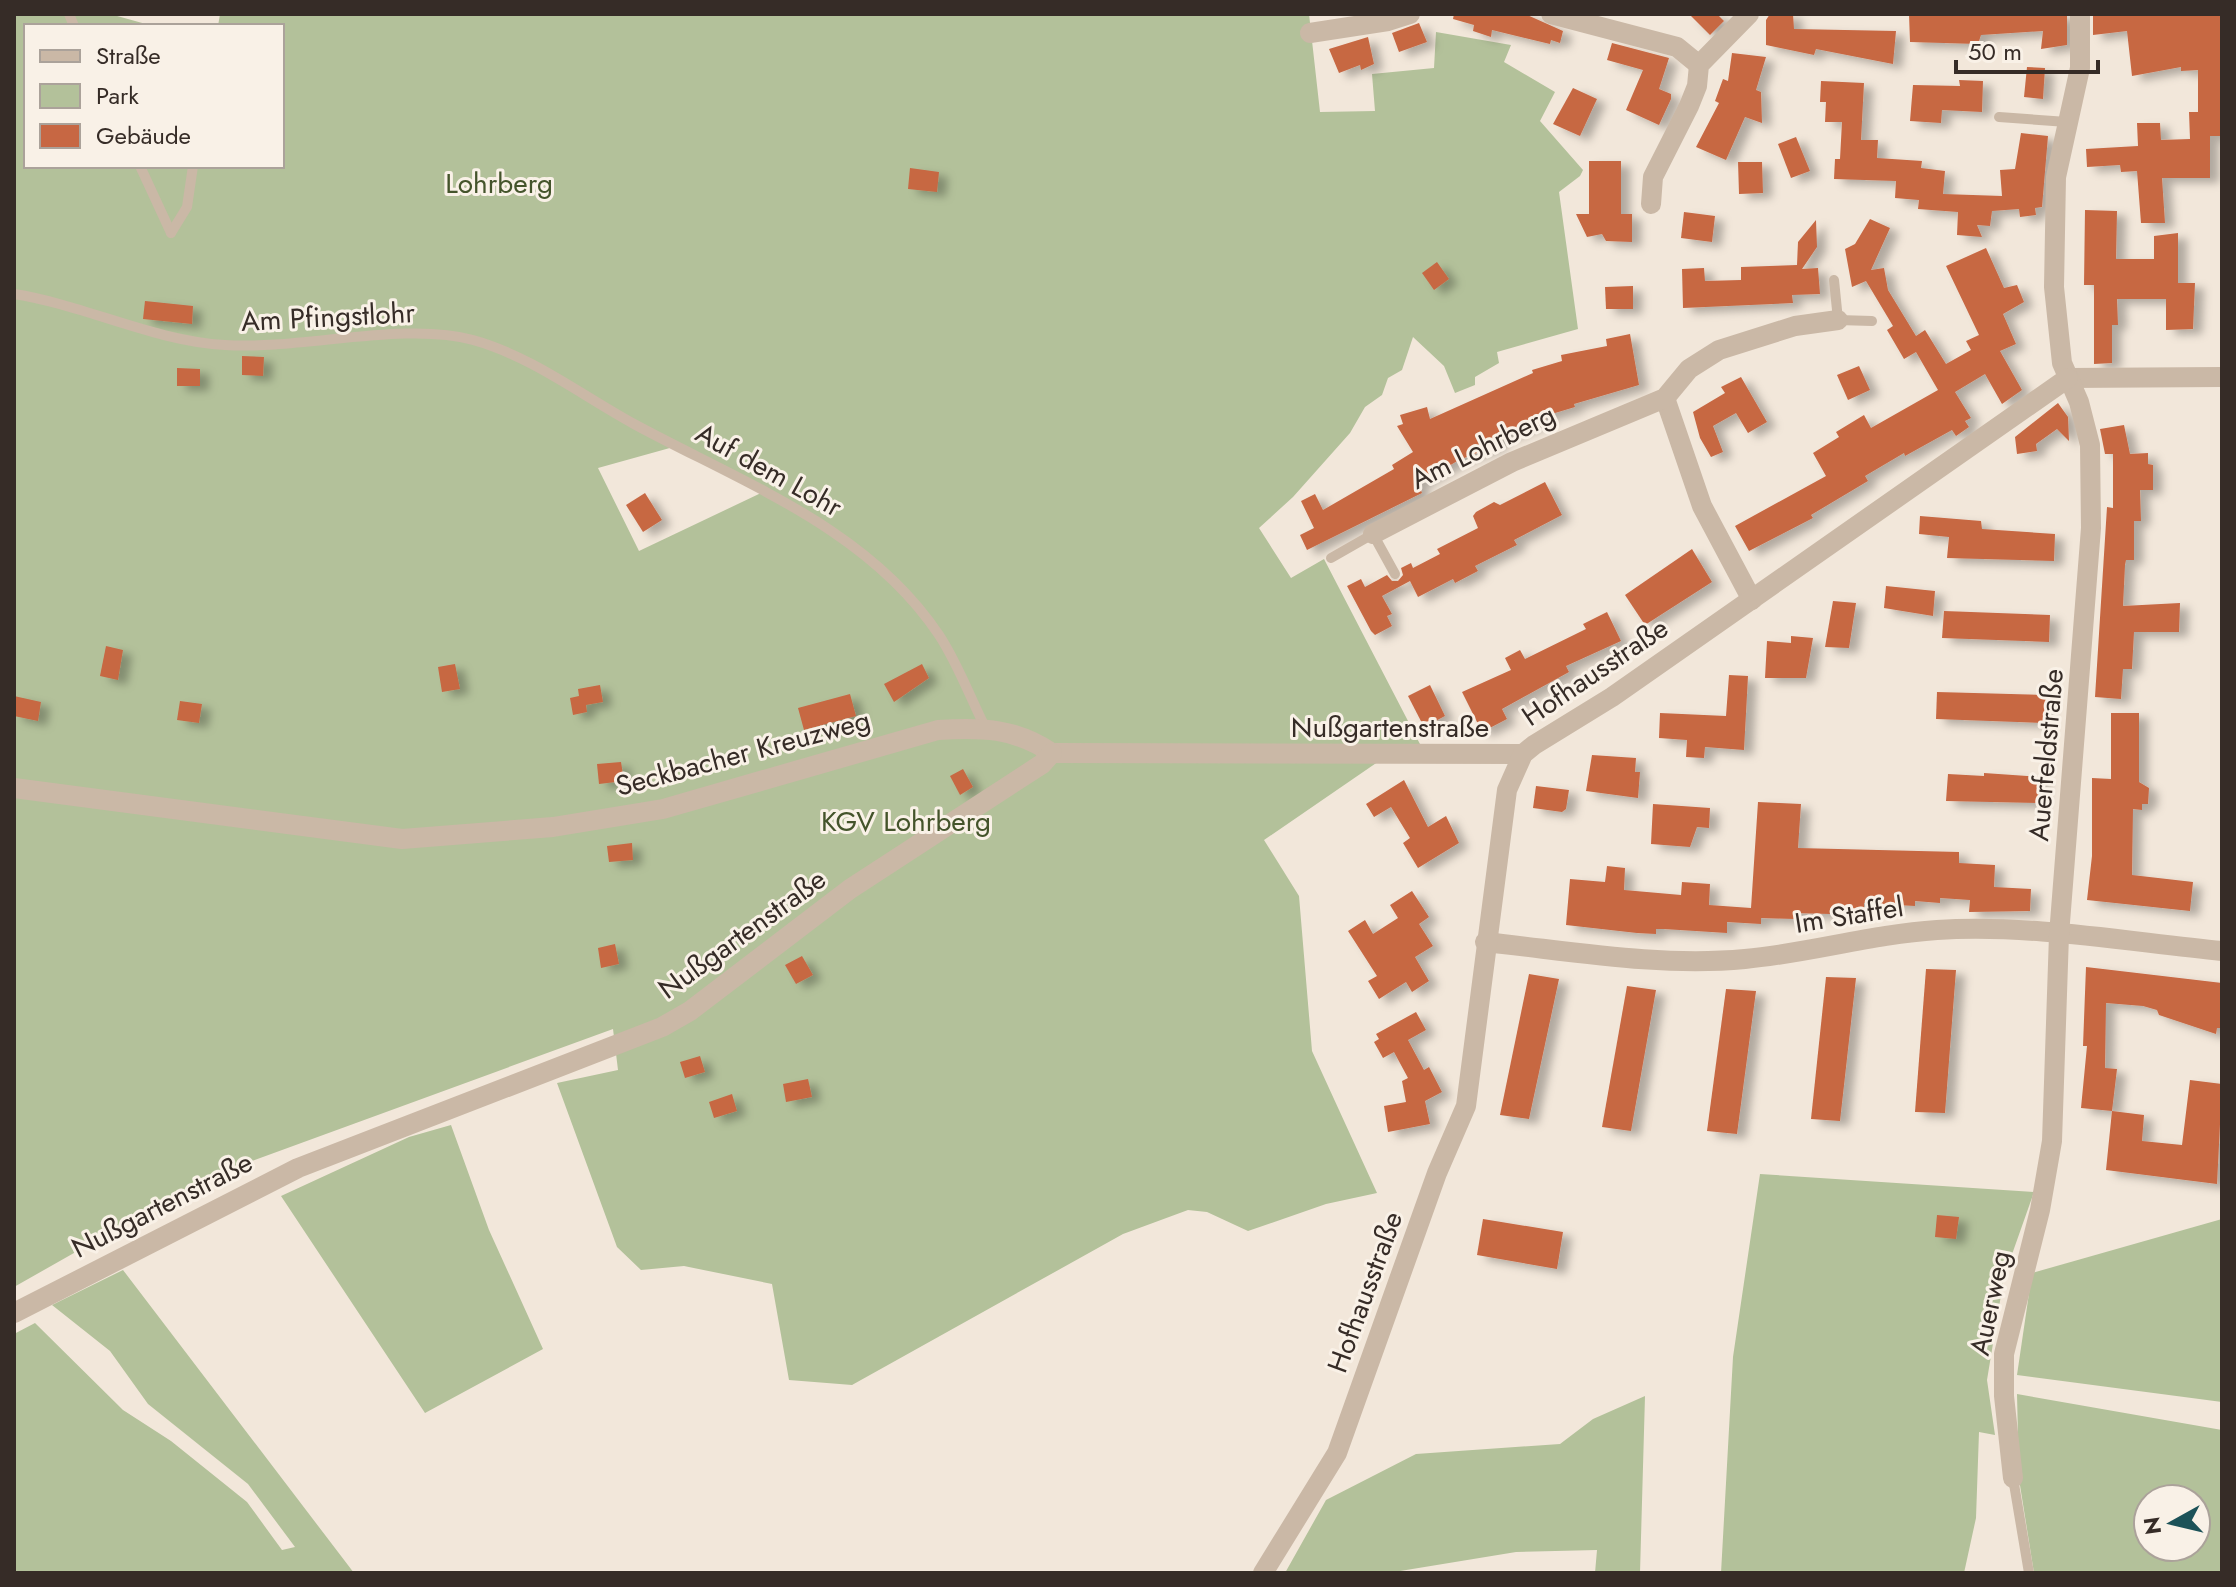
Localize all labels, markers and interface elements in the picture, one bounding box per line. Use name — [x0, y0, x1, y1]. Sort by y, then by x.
legend — [24, 24, 284, 168]
scale bar — [1956, 24, 2098, 74]
text: 50 m — [1968, 34, 2022, 69]
text: Straße — [96, 38, 161, 73]
text: Park — [96, 78, 139, 113]
text: Gebäude — [96, 118, 191, 153]
park label: Lohrberg — [445, 163, 553, 204]
street label: Am Pfingstlohr — [240, 292, 416, 342]
street label: Am Lohrberg — [1404, 394, 1562, 500]
street label: Auf dem Lohr — [688, 413, 850, 527]
street label: Hofhausstraße — [1514, 608, 1676, 736]
street label: Auerfeldstraße — [2018, 667, 2074, 843]
street label: Seckbacher Kreuzweg — [611, 699, 875, 807]
street label: Nußgartenstraße — [1291, 707, 1489, 748]
park label: KGV Lohrberg — [821, 801, 991, 842]
street label: Nußgartenstraße — [650, 859, 834, 1009]
street label: Im Staffel — [1792, 886, 1906, 944]
street label: Nußgartenstraße — [64, 1142, 260, 1268]
street label: Hofhausstraße — [1317, 1206, 1413, 1378]
street label: Auerweg — [1959, 1247, 2021, 1359]
north arrow — [2132, 1483, 2212, 1563]
text: N — [2135, 1515, 2169, 1537]

